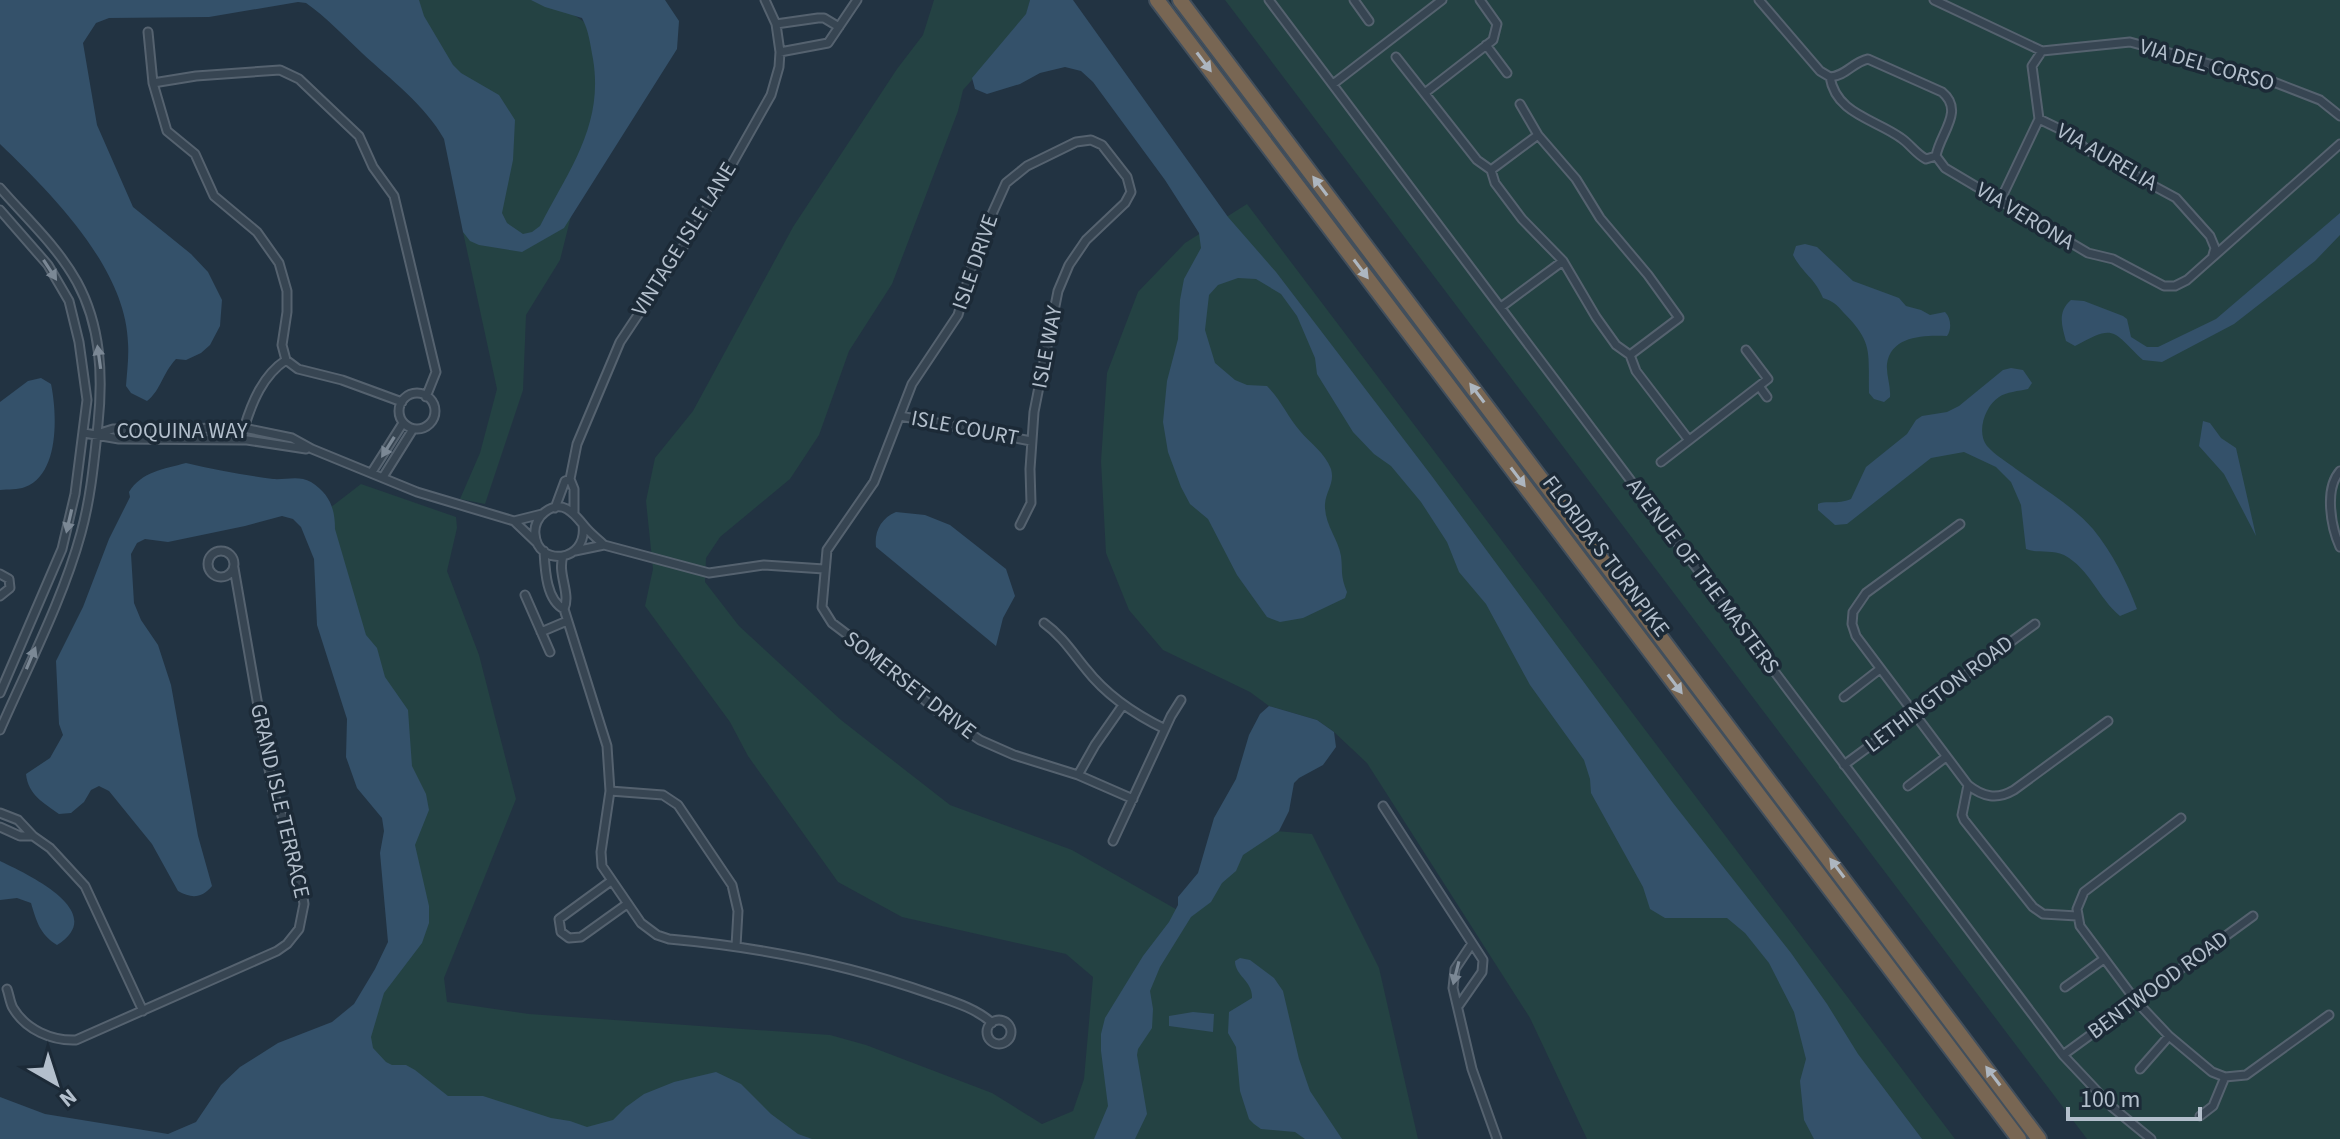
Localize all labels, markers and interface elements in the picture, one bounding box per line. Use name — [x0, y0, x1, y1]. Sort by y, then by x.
street label: VIA DEL CORSO — [2136, 30, 2278, 100]
one-way arrow — [1195, 52, 1211, 72]
street label: VIA AURELIA — [2051, 115, 2163, 199]
street label: VINTAGE ISLE LANE — [624, 156, 744, 322]
street label: VIA VERONA — [1970, 174, 2080, 258]
one-way arrow — [1312, 176, 1328, 196]
street label: ISLE DRIVE — [944, 210, 1006, 314]
one-way arrow — [42, 259, 57, 280]
one-way arrow — [1352, 259, 1368, 280]
street label: ISLE WAY — [1023, 302, 1071, 391]
one-way arrow — [92, 344, 105, 369]
one-way arrow — [1470, 383, 1485, 404]
street label: ISLE COURT — [908, 402, 1022, 454]
street label: COQUINA WAY — [116, 415, 248, 447]
one-way arrow — [380, 437, 395, 458]
one-way arrow — [1509, 466, 1525, 487]
street label: FLORIDA'S TURNPIKE — [1535, 469, 1677, 643]
street label: AVENUE OF THE MASTERS — [1619, 471, 1787, 681]
one-way arrow — [62, 508, 75, 533]
street label: SOMERSET DRIVE — [837, 623, 983, 747]
street label: LETHINGTON ROAD — [1858, 628, 2020, 760]
one-way arrow — [24, 646, 38, 670]
one-way arrow — [1667, 673, 1683, 694]
street label: GRAND ISLE TERRACE — [242, 701, 318, 901]
one-way arrow — [1830, 858, 1845, 879]
street label: BENTWOOD ROAD — [2081, 923, 2235, 1047]
one-way arrow — [1450, 961, 1462, 986]
north arrow — [16, 1043, 96, 1123]
one-way arrow — [1986, 1066, 2001, 1087]
scale bar — [2068, 1071, 2200, 1121]
text: N — [52, 1081, 84, 1115]
text: 100 m — [2080, 1082, 2140, 1117]

